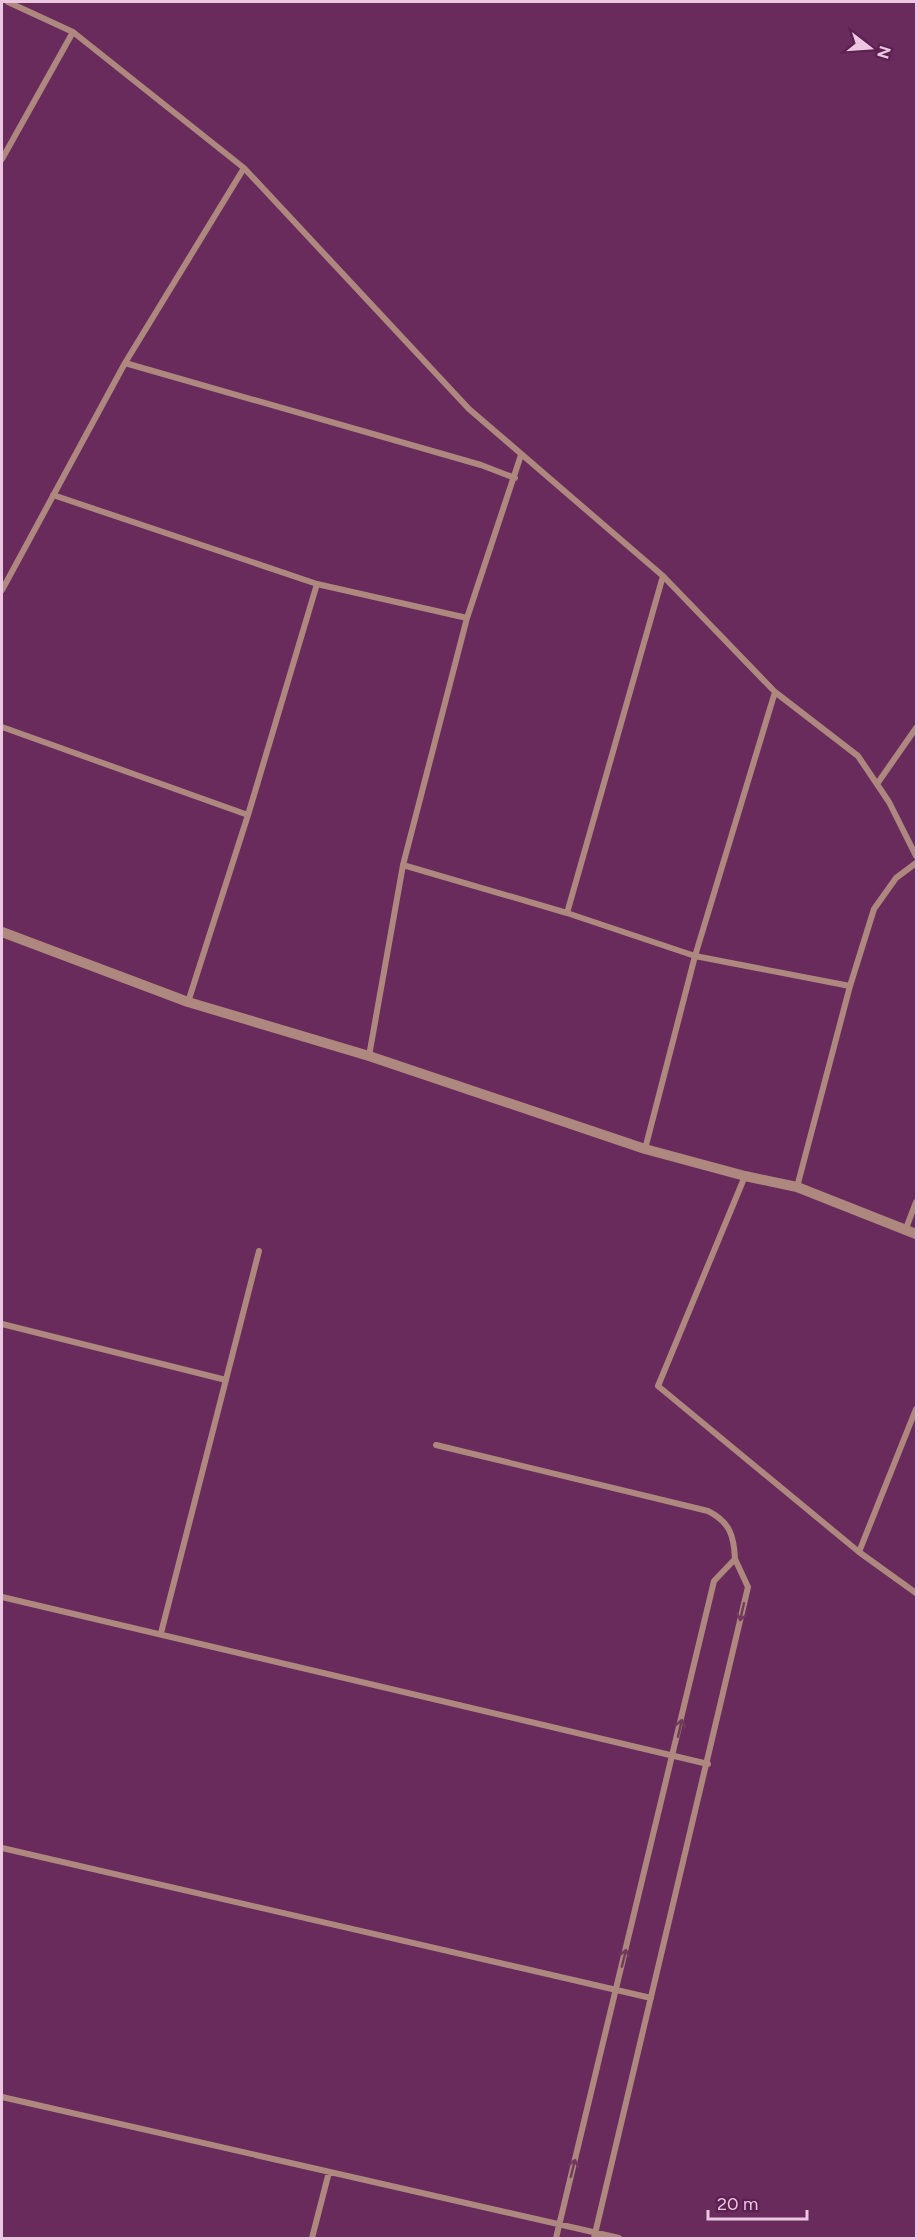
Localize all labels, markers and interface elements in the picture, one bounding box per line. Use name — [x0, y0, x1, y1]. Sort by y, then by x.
north arrow — [840, 18, 900, 78]
text: N — [873, 44, 895, 61]
one-way arrow — [736, 1602, 747, 1622]
one-way arrow — [674, 1718, 686, 1737]
one-way arrow — [618, 1949, 630, 1968]
one-way arrow — [567, 2159, 579, 2178]
scale bar — [708, 2183, 807, 2221]
text: 20 m — [717, 2193, 758, 2215]

